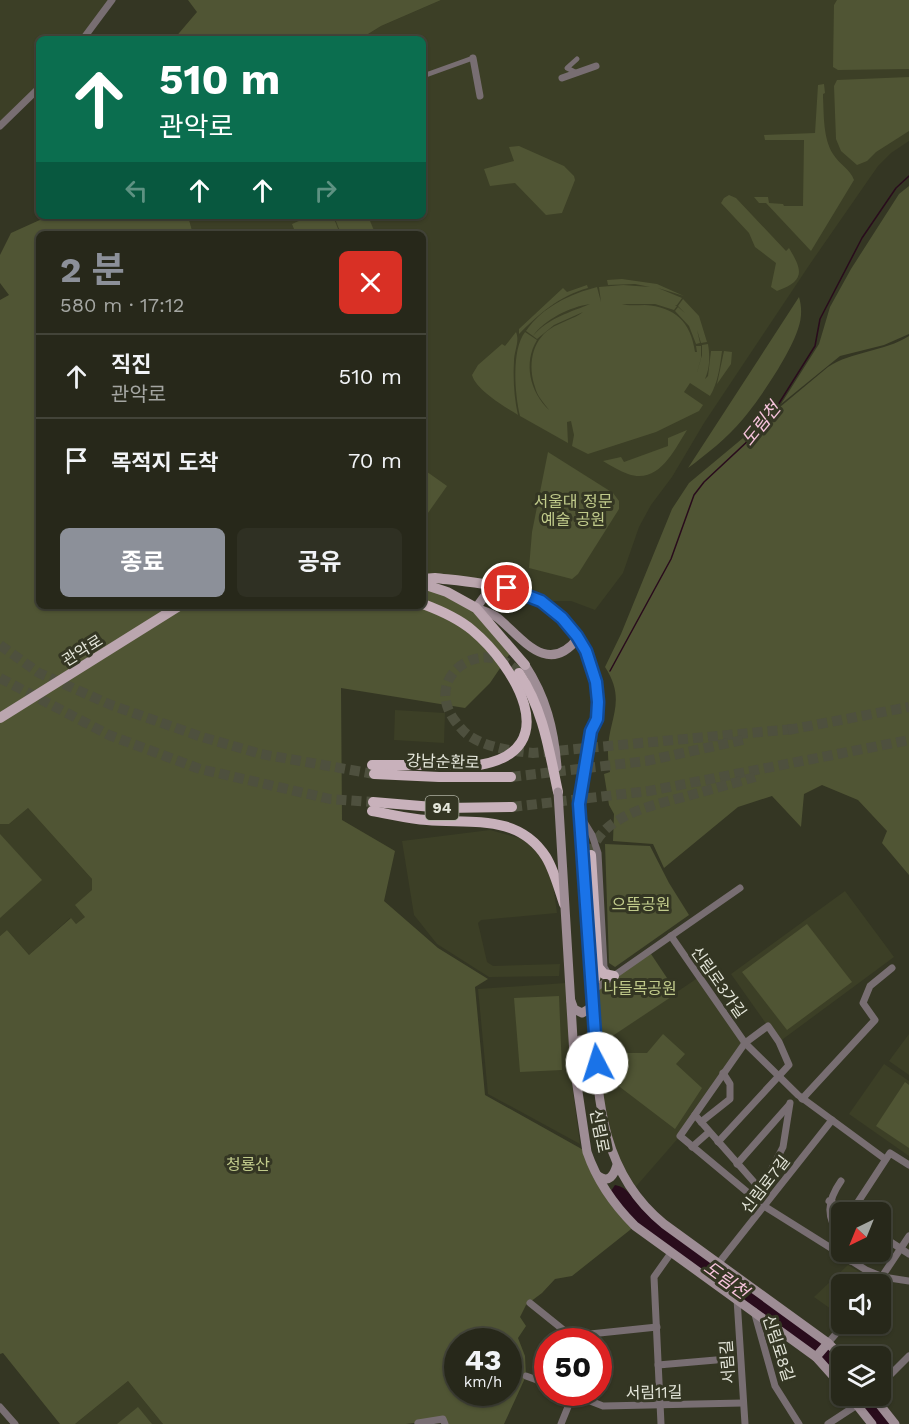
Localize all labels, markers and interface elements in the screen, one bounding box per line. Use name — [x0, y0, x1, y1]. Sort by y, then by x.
text: 510 m — [159, 55, 280, 104]
icon: ahead — [60, 60, 138, 138]
text: 관악로 — [159, 111, 234, 143]
icon: left — [120, 174, 153, 207]
icon: ahead — [183, 174, 216, 207]
icon: ahead — [246, 174, 279, 207]
icon: right — [309, 174, 342, 207]
text: 2 분 — [60, 249, 125, 291]
button: close — [339, 251, 402, 314]
text: 580 m · 17:12 — [60, 293, 184, 317]
text: 직진 — [111, 352, 151, 377]
icon: ahead — [60, 360, 93, 393]
text: 510 m — [338, 364, 402, 389]
text: 관악로 — [111, 382, 166, 406]
water label: 도림천 — [737, 396, 786, 450]
icon: arrive — [60, 444, 93, 477]
text: 70 m — [348, 448, 402, 473]
text: 목적지 도착 — [111, 450, 219, 475]
park label: 서울대 정문 예술 공원 — [533, 492, 613, 529]
button: 종료 — [60, 528, 225, 597]
button: 공유 — [237, 528, 402, 597]
pin — [481, 562, 532, 613]
icon: arrive — [490, 571, 523, 604]
street label: 관악로 — [59, 631, 106, 670]
street label: 강남순환로 — [406, 751, 480, 772]
road number: 94 — [426, 796, 458, 820]
park label: 으뜸공원 — [612, 895, 670, 914]
street label: 신림로3가길 — [687, 943, 750, 1022]
park label: 나들목공원 — [603, 979, 677, 998]
position arrow — [565, 1031, 629, 1095]
street label: 신림로 — [586, 1108, 613, 1155]
street label: 신림로7길 — [737, 1152, 794, 1217]
park label: 청룡산 — [226, 1155, 270, 1174]
north arrow — [831, 1202, 891, 1262]
map controls — [831, 1202, 891, 1406]
water label: 도림천 — [700, 1256, 755, 1304]
button: sound — [831, 1274, 891, 1334]
street label: 신림로8길 — [759, 1313, 798, 1384]
speed limit sign: 50 — [534, 1328, 612, 1406]
street label: 서림길 — [716, 1339, 739, 1385]
text: 43 — [464, 1342, 502, 1377]
button: layers — [831, 1346, 891, 1406]
text: km/h — [464, 1373, 502, 1391]
street label: 서림11길 — [626, 1383, 682, 1402]

